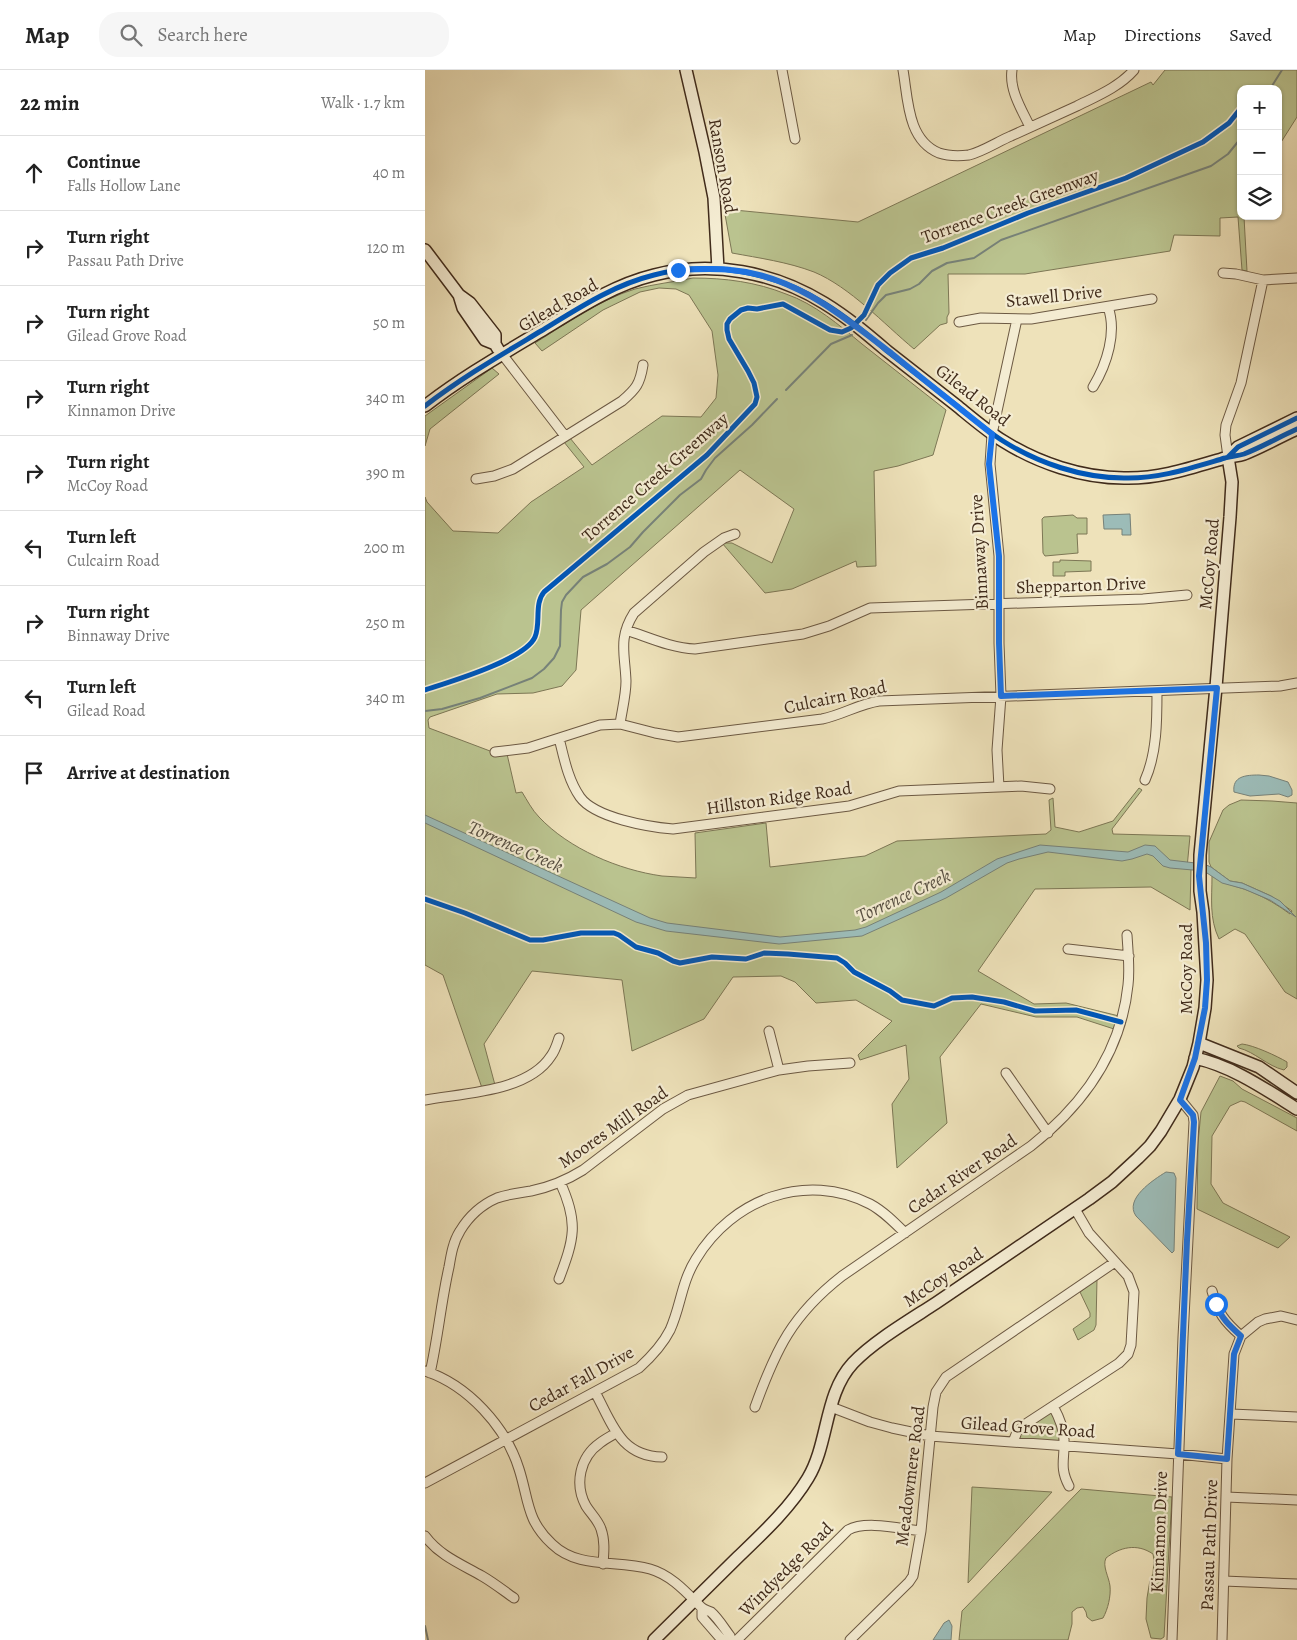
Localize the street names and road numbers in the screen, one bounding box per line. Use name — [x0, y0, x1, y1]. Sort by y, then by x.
street label: Ranson Road — [703, 117, 743, 216]
street label: Torrence Creek Greenway — [918, 162, 1103, 249]
street label: Gilead Road — [514, 272, 603, 337]
street label: Stawell Drive — [1005, 279, 1103, 313]
street label: Gilead Road — [931, 358, 1015, 432]
street label: Torrence Creek Greenway — [577, 406, 734, 547]
street label: Binnaway Drive — [964, 494, 994, 610]
street label: McCoy Road — [1193, 517, 1225, 610]
street label: Shepparton Drive — [1016, 571, 1146, 599]
street label: Culcairn Road — [782, 674, 889, 720]
street label: Hillston Ridge Road — [705, 776, 854, 820]
street label: McCoy Road — [1174, 923, 1198, 1015]
street label: Moores Mill Road — [554, 1080, 673, 1174]
street label: Cedar River Road — [903, 1128, 1022, 1219]
street label: McCoy Road — [898, 1241, 988, 1312]
street label: Cedar Fall Drive — [524, 1340, 638, 1418]
street label: Meadowmere Road — [889, 1404, 931, 1548]
street label: Gilead Grove Road — [960, 1410, 1096, 1444]
street label: Kinnamon Drive — [1145, 1470, 1173, 1594]
street label: Passau Path Drive — [1195, 1479, 1223, 1611]
street label: Windyedge Road — [733, 1516, 839, 1622]

